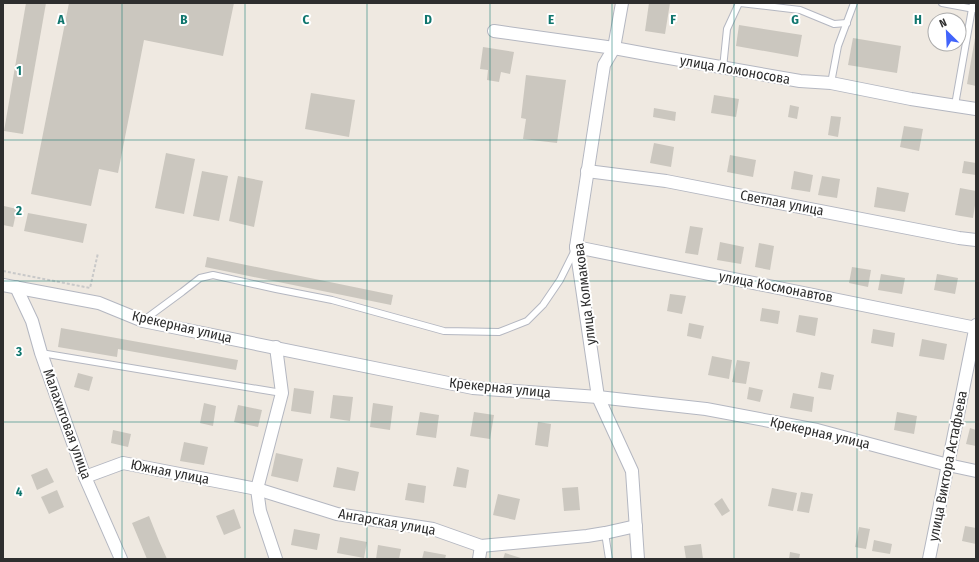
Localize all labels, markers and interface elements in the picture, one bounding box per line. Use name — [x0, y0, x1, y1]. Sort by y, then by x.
text: A — [56, 12, 65, 27]
text: B — [180, 12, 188, 27]
text: C — [303, 12, 310, 27]
text: D — [424, 12, 432, 27]
text: E — [548, 12, 554, 27]
text: F — [670, 12, 676, 27]
text: G — [791, 12, 799, 27]
text: H — [914, 12, 922, 27]
north arrow — [927, 12, 967, 52]
text: N — [937, 16, 949, 31]
street label: улица Ломоносова — [679, 52, 792, 88]
text: 1 — [16, 63, 22, 78]
street label: Светлая улица — [739, 187, 825, 219]
text: 2 — [15, 203, 22, 218]
street label: улица Колмакова — [570, 242, 600, 346]
street label: улица Космонавтов — [718, 268, 834, 306]
street label: Крекерная улица — [130, 307, 234, 347]
text: 3 — [15, 344, 22, 359]
street label: Малахитовая улица — [39, 366, 95, 482]
street label: Крекерная улица — [448, 374, 552, 402]
street label: улица Виктора Астафьева — [925, 389, 971, 543]
street label: Крекерная улица — [768, 413, 872, 453]
street label: Южная улица — [129, 456, 211, 488]
text: 4 — [16, 484, 23, 499]
street label: Ангарская улица — [337, 505, 437, 539]

